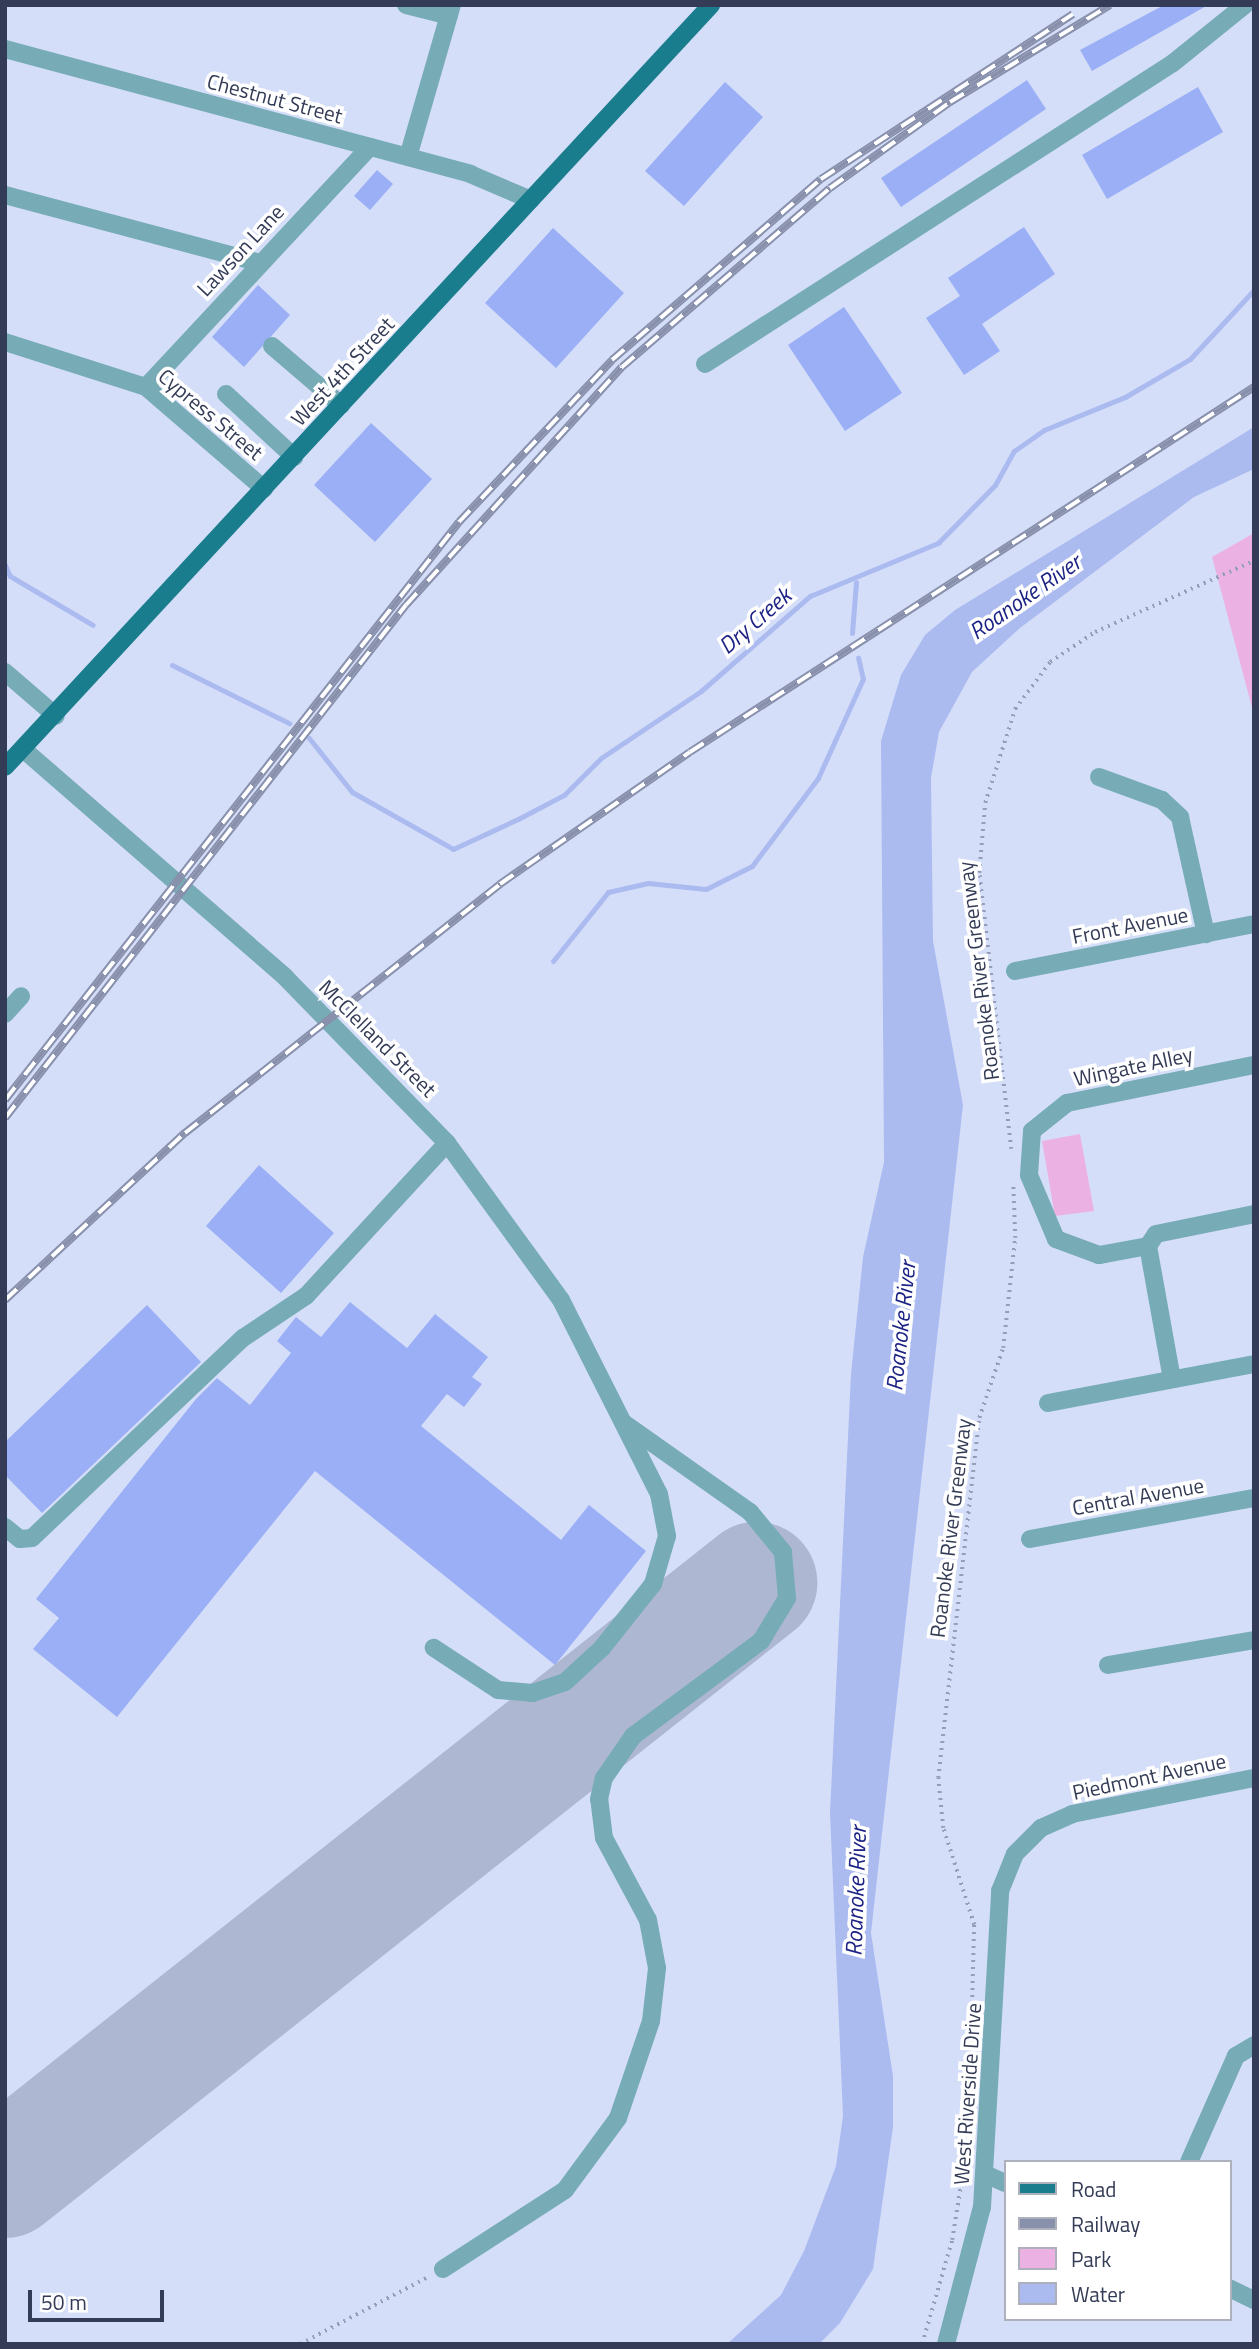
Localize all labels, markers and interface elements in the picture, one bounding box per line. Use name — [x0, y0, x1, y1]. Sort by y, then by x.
street label: Chestnut Street — [205, 68, 345, 128]
street label: Lawson Lane — [191, 199, 289, 301]
street label: West 4th Street — [285, 311, 399, 431]
street label: Cypress Street — [154, 363, 268, 465]
water label: Roanoke River — [964, 548, 1086, 646]
water label: Dry Creek — [713, 582, 797, 660]
street label: Roanoke River Greenway — [952, 860, 1004, 1082]
street label: Front Avenue — [1070, 901, 1190, 949]
street label: McClelland Street — [314, 974, 442, 1102]
street label: Wingate Alley — [1071, 1041, 1195, 1091]
water label: Roanoke River — [880, 1260, 922, 1392]
street label: Roanoke River Greenway — [924, 1417, 976, 1639]
street label: Central Avenue — [1070, 1472, 1206, 1520]
street label: Piedmont Avenue — [1070, 1747, 1228, 1805]
water label: Roanoke River — [840, 1826, 872, 1956]
street label: West Riverside Drive — [948, 2002, 986, 2186]
legend — [1004, 2160, 1231, 2321]
text: Road — [1071, 2173, 1116, 2205]
text: Railway — [1071, 2208, 1140, 2240]
text: Park — [1071, 2243, 1111, 2275]
scale bar — [32, 2276, 168, 2320]
text: Water — [1071, 2278, 1125, 2310]
text: 50 m — [41, 2286, 87, 2318]

